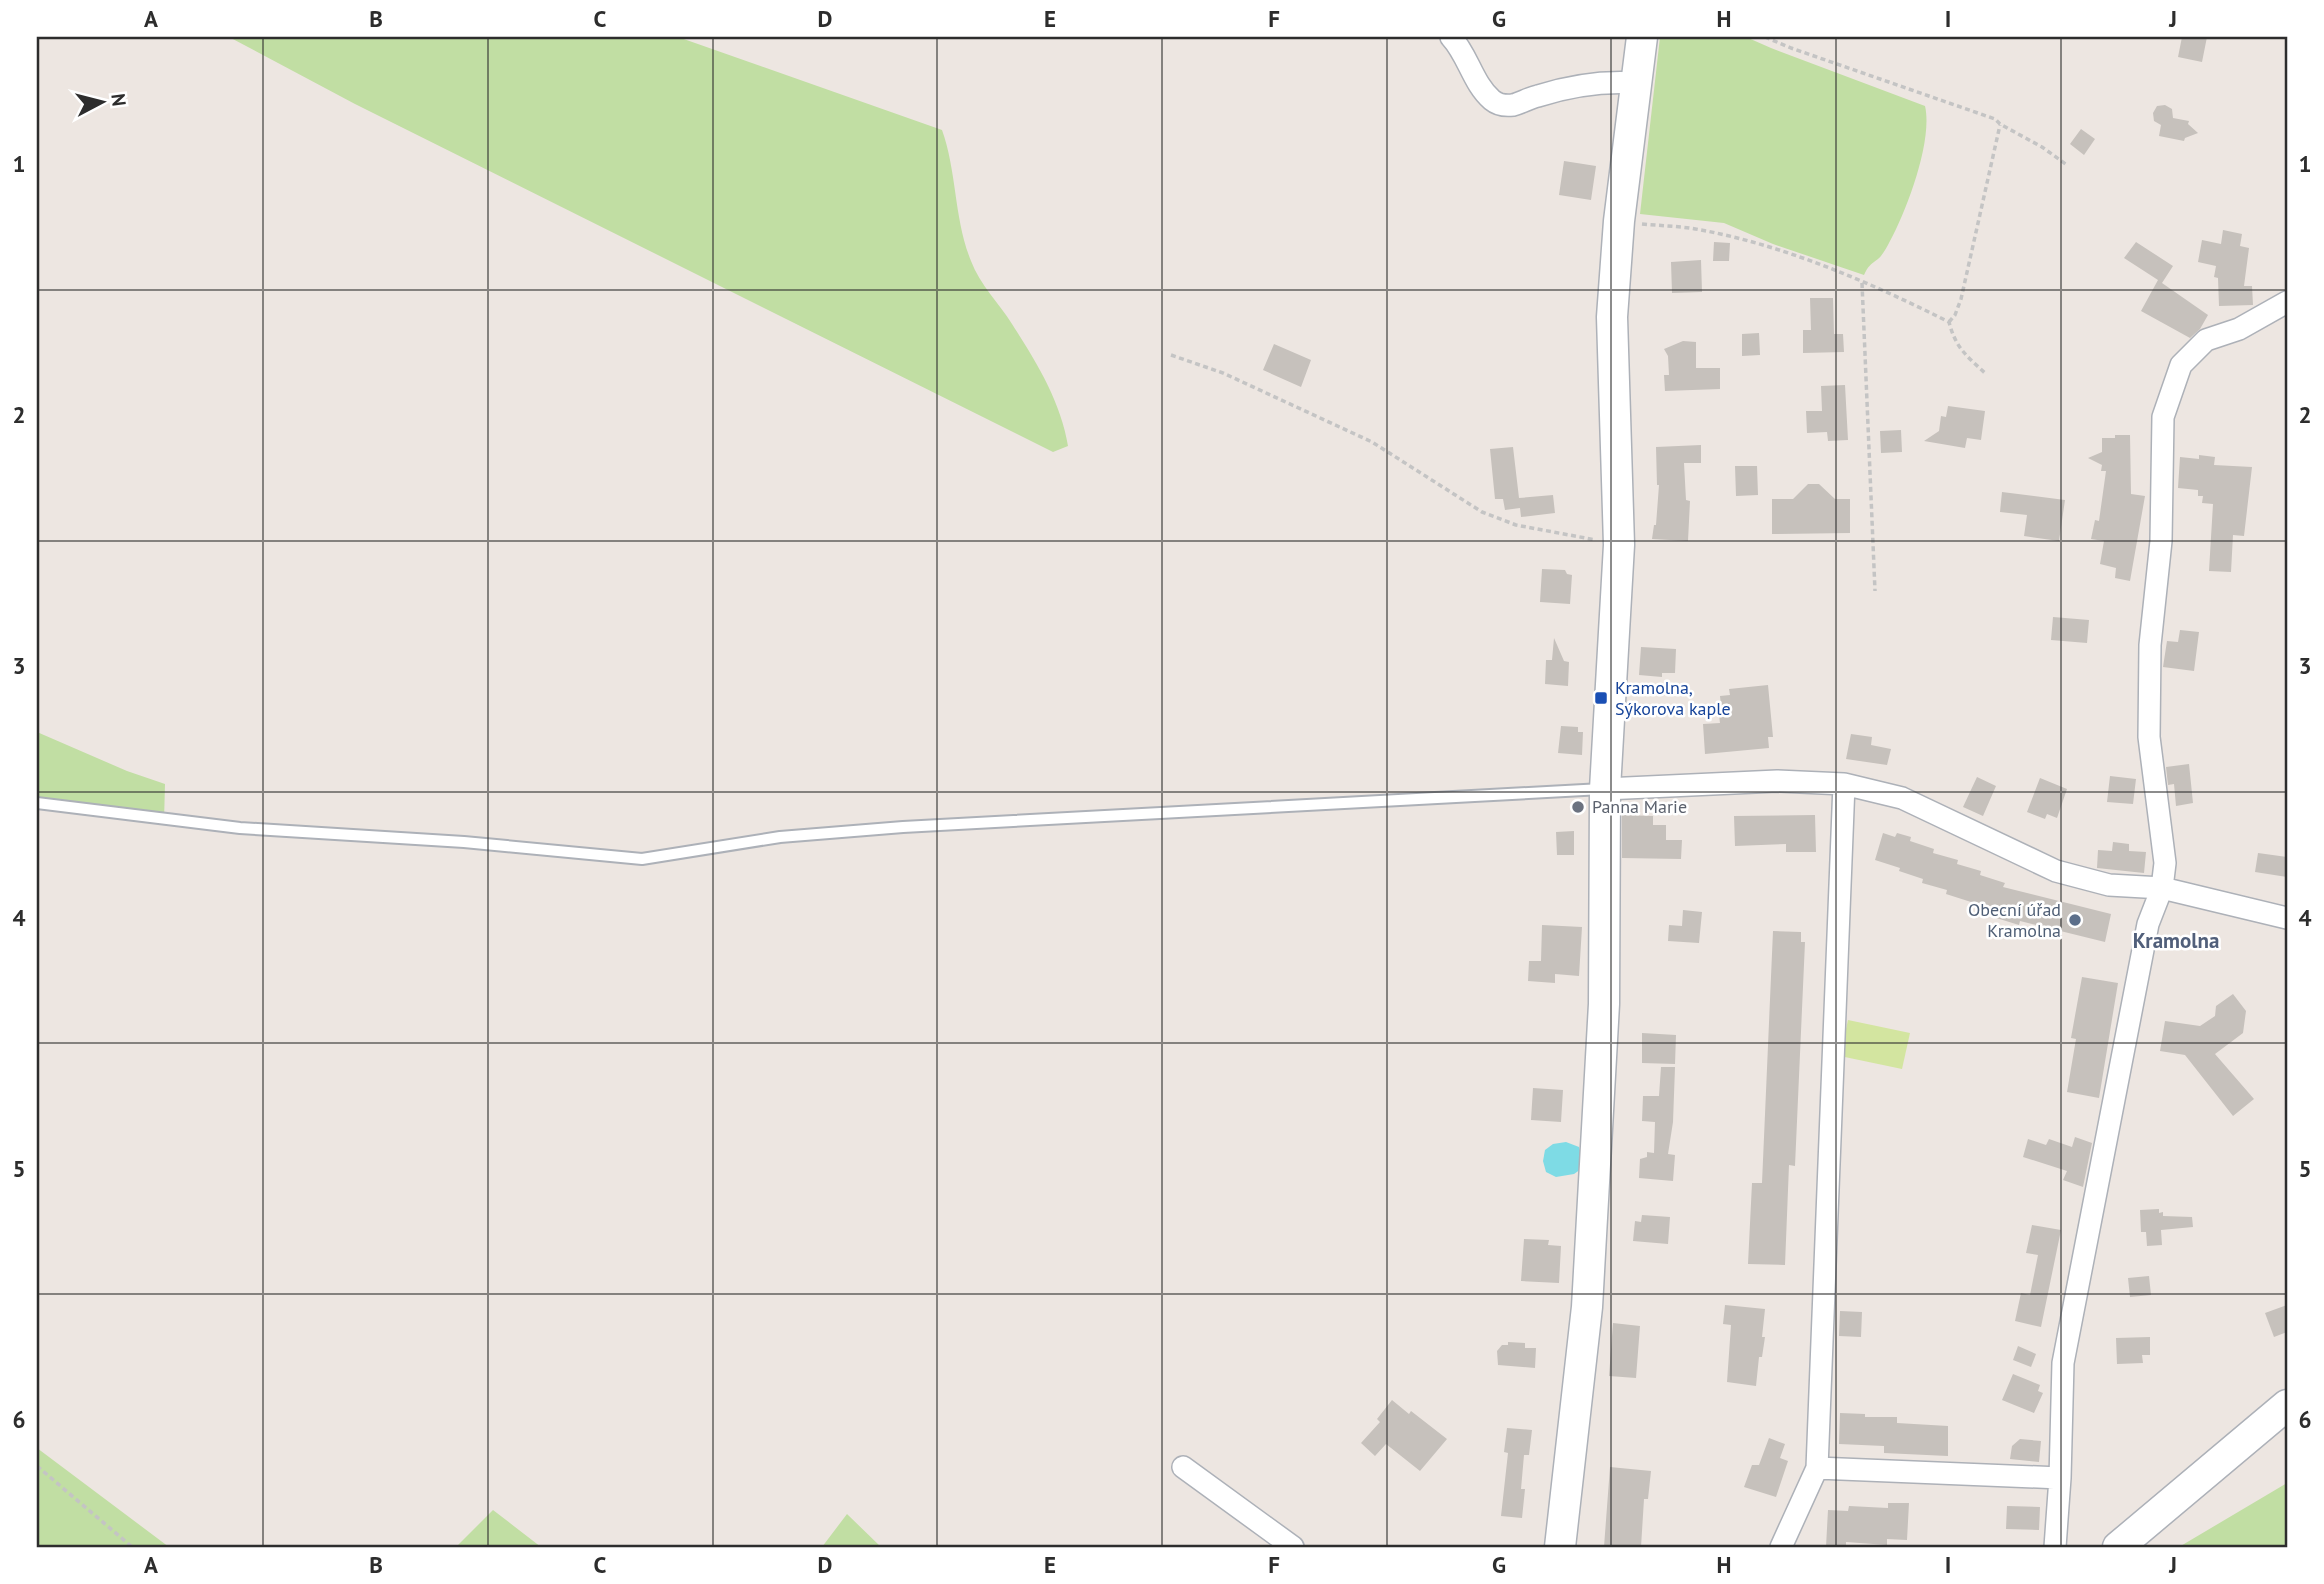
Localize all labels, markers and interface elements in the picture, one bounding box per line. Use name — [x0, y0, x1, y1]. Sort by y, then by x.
text: A — [144, 4, 158, 33]
text: B — [369, 4, 383, 33]
text: C — [594, 4, 607, 33]
text: D — [818, 4, 832, 33]
text: E — [1044, 4, 1056, 33]
text: F — [1268, 4, 1280, 33]
text: G — [1492, 4, 1506, 33]
text: H — [1717, 4, 1731, 33]
text: I — [1945, 4, 1951, 33]
text: J — [2168, 4, 2177, 33]
north arrow — [66, 66, 136, 136]
text: N — [106, 92, 132, 108]
text: 1 — [12, 149, 26, 178]
text: 1 — [2298, 149, 2312, 178]
text: 2 — [12, 400, 26, 429]
text: 2 — [2298, 400, 2312, 429]
text: 3 — [12, 651, 26, 680]
text: 3 — [2298, 651, 2312, 680]
place label: Kramolna, Sýkorova kaple — [1615, 676, 1731, 720]
marker: Kramolna, Sýkorova kaple — [1593, 690, 1609, 706]
place label: Panna Marie — [1592, 795, 1687, 818]
marker: Panna Marie — [1570, 799, 1586, 815]
place label: Obecní úřad Kramolna — [1968, 898, 2061, 942]
text: 4 — [12, 903, 26, 932]
text: 4 — [2298, 903, 2312, 932]
marker: Obecní úřad Kramolna — [2067, 912, 2083, 928]
district label: Kramolna — [2133, 927, 2219, 954]
text: 5 — [12, 1154, 26, 1183]
text: 5 — [2298, 1154, 2312, 1183]
text: 6 — [12, 1405, 26, 1434]
text: 6 — [2298, 1405, 2312, 1434]
text: A — [144, 1550, 158, 1579]
text: B — [369, 1550, 383, 1579]
text: C — [594, 1550, 607, 1579]
text: D — [818, 1550, 832, 1579]
text: E — [1044, 1550, 1056, 1579]
text: F — [1268, 1550, 1280, 1579]
text: G — [1492, 1550, 1506, 1579]
text: H — [1717, 1550, 1731, 1579]
text: I — [1945, 1550, 1951, 1579]
text: J — [2168, 1550, 2177, 1579]

